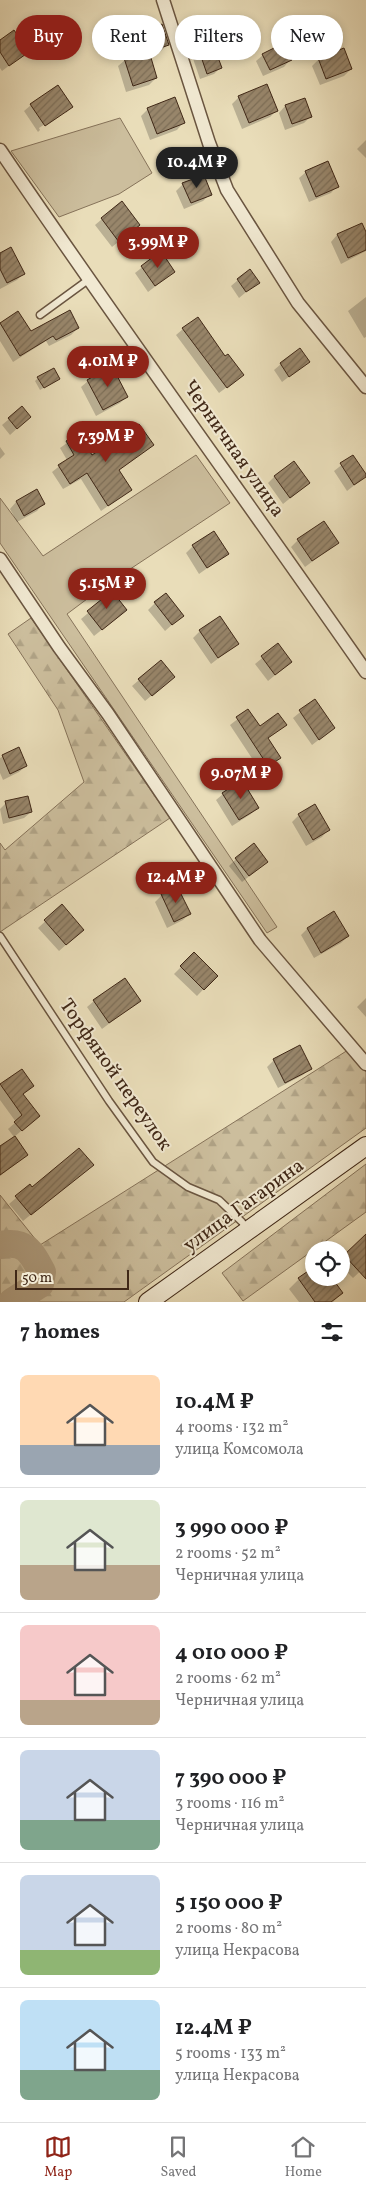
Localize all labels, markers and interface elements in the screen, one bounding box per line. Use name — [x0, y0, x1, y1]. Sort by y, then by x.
chip: Buy — [15, 15, 82, 60]
chip: Rent — [92, 15, 165, 60]
chip: Filters — [175, 15, 261, 60]
chip: New — [271, 15, 343, 60]
pin: 10.4M ₽ — [151, 146, 243, 189]
text: 10.4M ₽ — [167, 152, 227, 174]
pin: 3.99M ₽ — [112, 226, 204, 269]
text: 3.99M ₽ — [128, 232, 188, 254]
pin: 4.01M ₽ — [62, 346, 154, 388]
text: 4.01M ₽ — [78, 351, 138, 373]
street label: Черничная улица — [175, 375, 291, 523]
pin: 7.39M ₽ — [60, 420, 152, 463]
text: 7.39M ₽ — [78, 426, 134, 448]
pin: 5.15M ₽ — [61, 568, 153, 610]
text: 5.15M ₽ — [79, 573, 135, 595]
pin: 9.07M ₽ — [195, 758, 287, 800]
text: 9.07M ₽ — [211, 763, 271, 785]
pin: 12.4M ₽ — [130, 862, 222, 904]
text: 12.4M ₽ — [147, 867, 205, 889]
street label: Торфяной переулок — [52, 993, 178, 1157]
street label: улица Гагарина — [178, 1152, 310, 1260]
map controls — [305, 1241, 350, 1286]
button: locate — [305, 1241, 350, 1286]
scale bar — [15, 1267, 129, 1290]
text: 50 m — [22, 1269, 52, 1288]
text: 7 homes — [20, 1318, 100, 1347]
icon: filters — [318, 1318, 346, 1346]
text: 10.4M ₽ — [175, 1388, 254, 1417]
icon: home — [60, 1395, 120, 1455]
text: 4 rooms · 132 m² — [175, 1417, 288, 1439]
text: улица Комсомола — [175, 1439, 304, 1461]
text: 3 990 000 ₽ — [175, 1514, 288, 1543]
icon: home — [60, 1520, 120, 1580]
text: 2 rooms · 52 m² — [175, 1543, 281, 1565]
text: Черничная улица — [175, 1565, 304, 1587]
text: 4 010 000 ₽ — [175, 1639, 288, 1668]
icon: home — [60, 1645, 120, 1705]
text: 2 rooms · 62 m² — [175, 1668, 281, 1690]
text: Черничная улица — [175, 1690, 304, 1712]
text: 7 390 000 ₽ — [175, 1764, 286, 1793]
icon: home — [60, 1770, 120, 1830]
text: 3 rooms · 116 m² — [175, 1793, 284, 1815]
text: Черничная улица — [175, 1815, 304, 1837]
text: 5 150 000 ₽ — [175, 1889, 283, 1918]
icon: home — [60, 1895, 120, 1955]
text: 2 rooms · 80 m² — [175, 1918, 282, 1940]
text: улица Некрасова — [175, 1940, 300, 1962]
text: 12.4M ₽ — [175, 2014, 252, 2043]
icon: home — [60, 2020, 120, 2080]
text: 5 rooms · 133 m² — [175, 2043, 286, 2065]
text: улица Некрасова — [175, 2065, 300, 2087]
tab: Map — [44, 2133, 72, 2182]
tab: Saved — [160, 2133, 197, 2182]
tab: Home — [285, 2133, 322, 2182]

